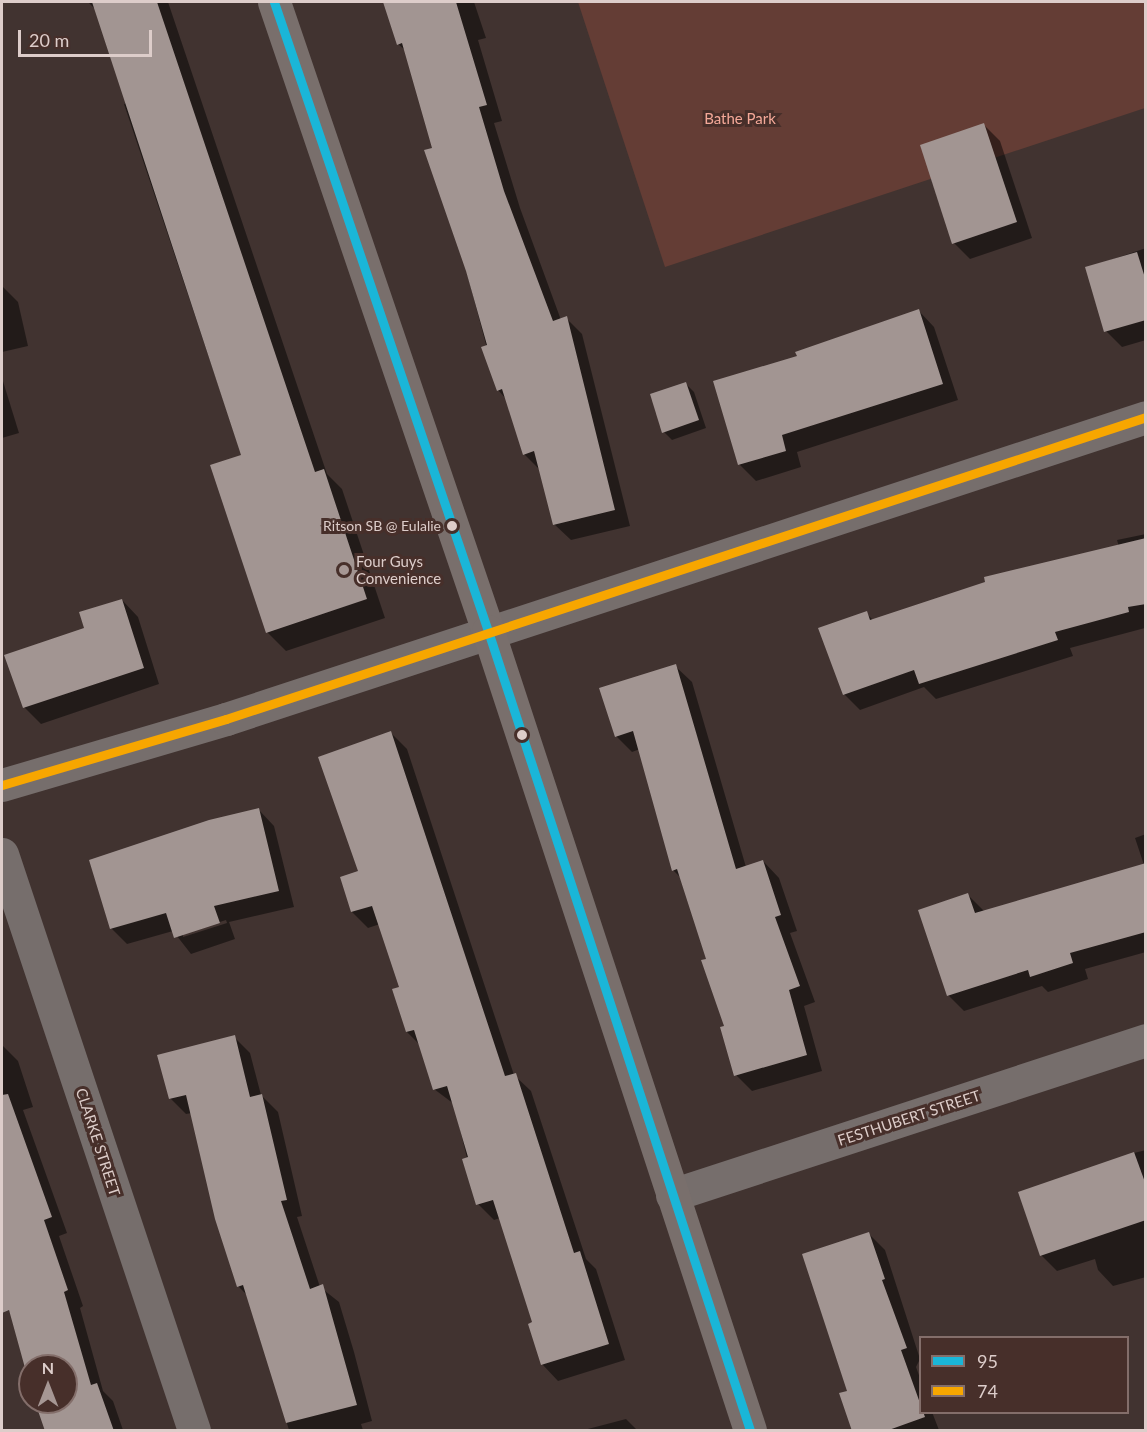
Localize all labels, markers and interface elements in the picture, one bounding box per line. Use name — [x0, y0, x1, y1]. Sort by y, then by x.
scale bar — [21, 18, 154, 56]
text: 20 m — [29, 29, 69, 51]
park label: Bathe Park — [704, 110, 776, 128]
place label: Ritson SB @ Eulalie — [323, 518, 441, 534]
marker: Ritson SB @ Eulalie — [446, 520, 458, 532]
place label: Four Guys Convenience — [356, 552, 441, 587]
marker: Four Guys Convenience — [337, 563, 351, 577]
unlabelled marker — [516, 729, 528, 741]
street label: CLARKE STREET — [72, 1086, 124, 1198]
street label: FESTHUBERT STREET — [835, 1086, 983, 1150]
legend — [919, 1336, 1129, 1414]
text: 95 — [977, 1350, 998, 1372]
north arrow — [18, 1354, 78, 1414]
text: N — [42, 1358, 54, 1377]
text: 74 — [977, 1380, 998, 1402]

